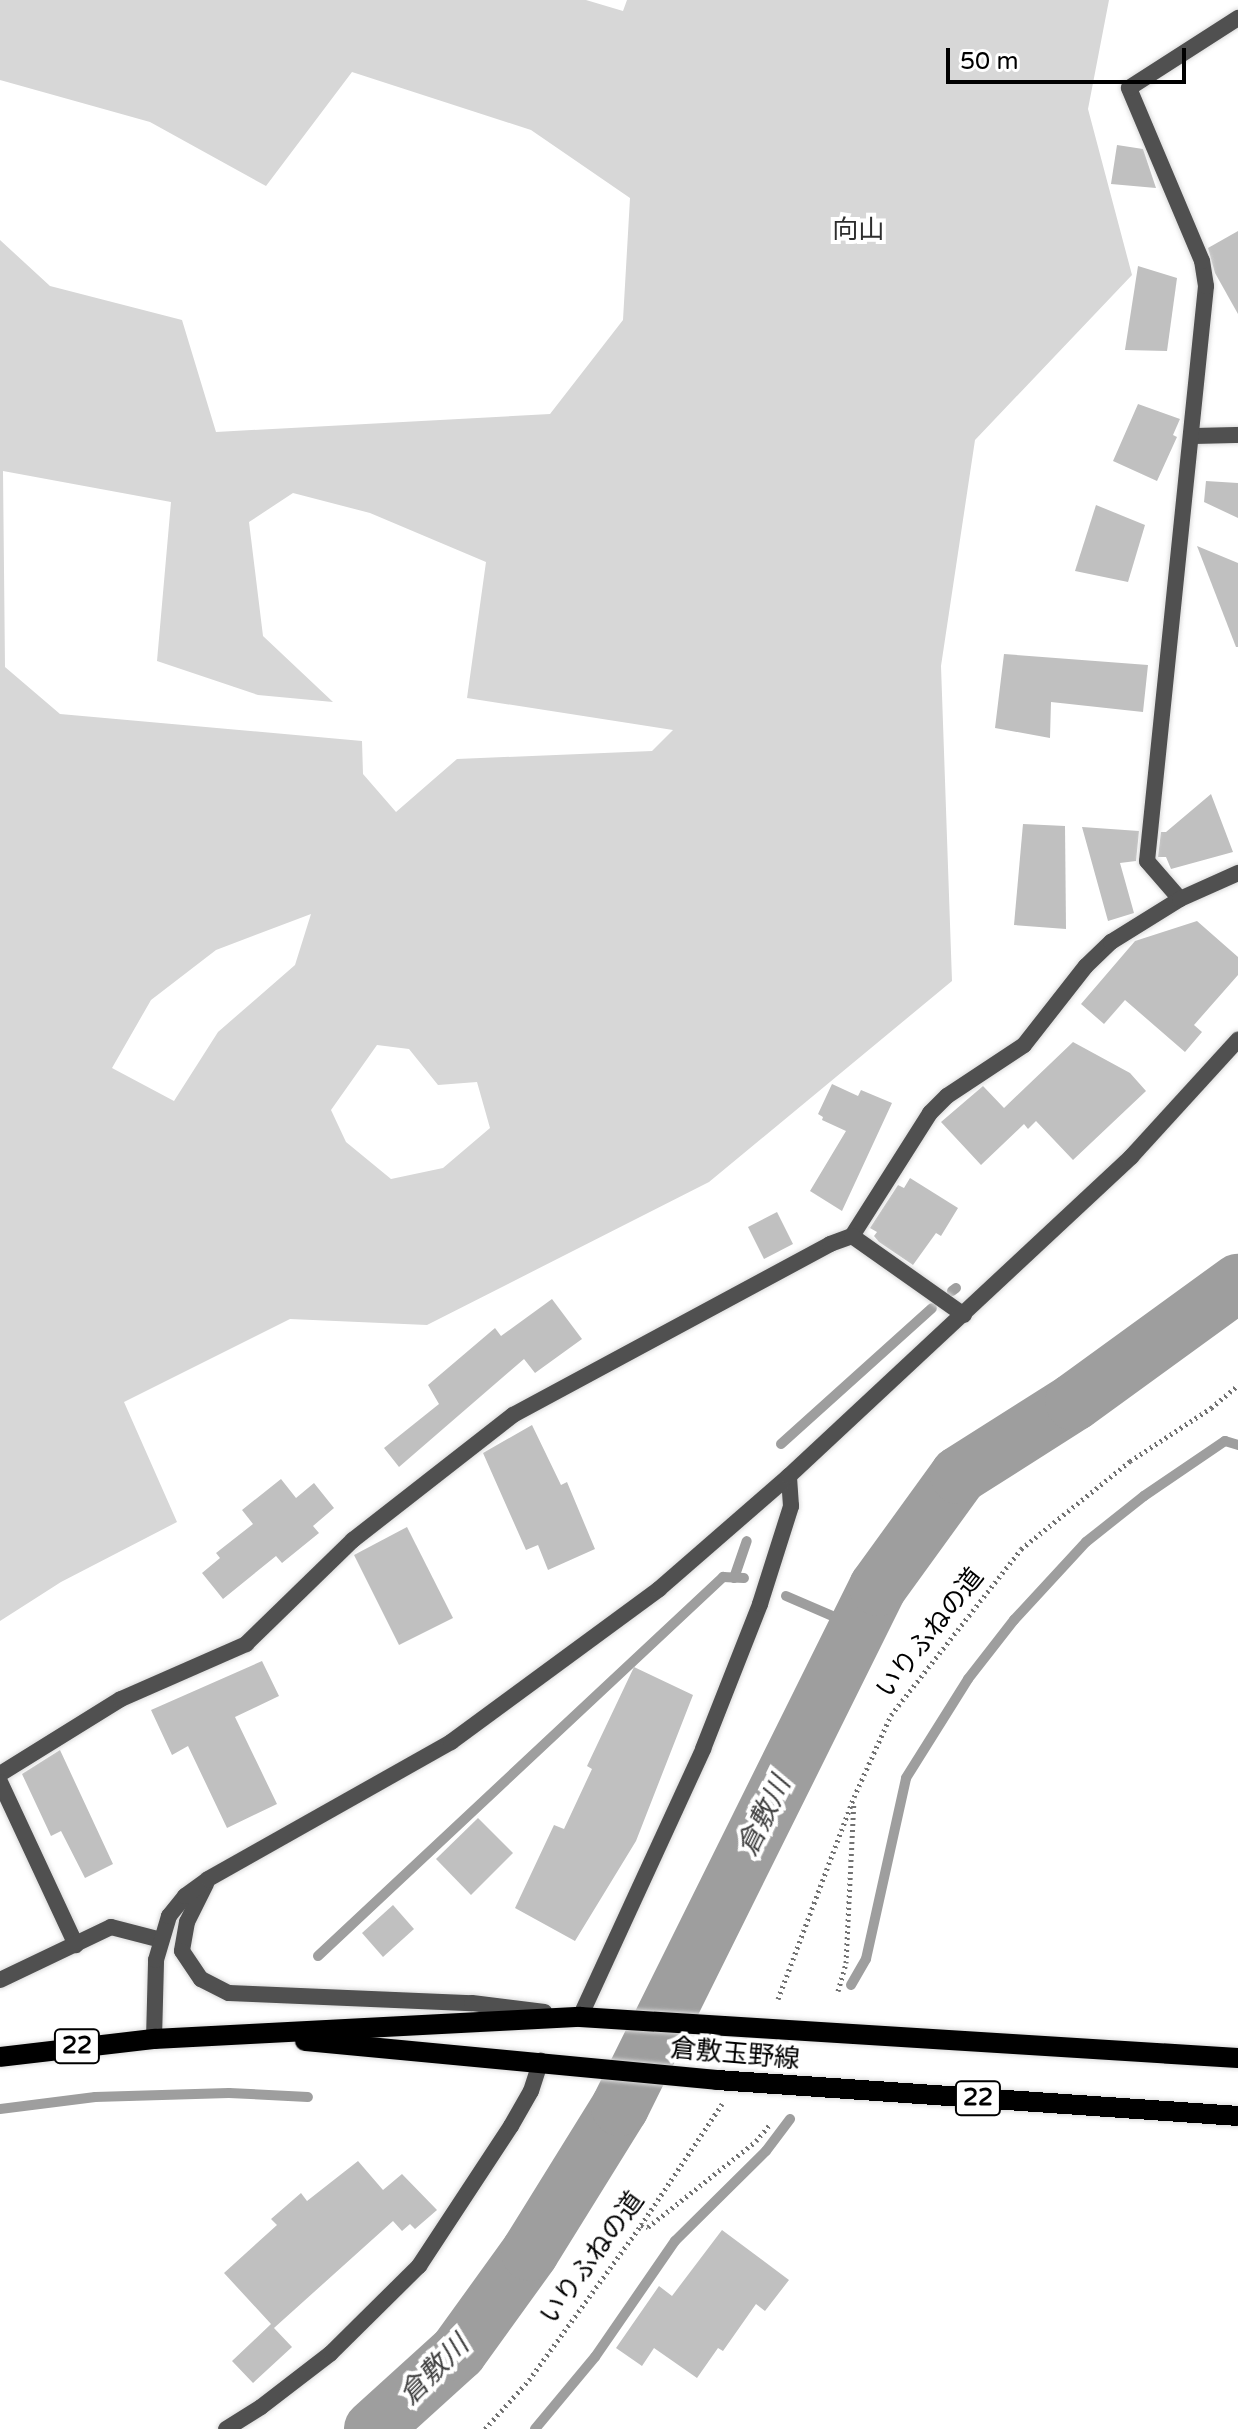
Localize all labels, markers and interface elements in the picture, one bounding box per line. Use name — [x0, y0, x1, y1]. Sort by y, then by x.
scale bar — [950, 32, 1190, 82]
text: 50 m — [960, 47, 1018, 76]
park label: 向山 — [832, 214, 884, 246]
street label: いりふねの道 — [870, 1562, 990, 1704]
water label: 倉敷川 — [730, 1771, 798, 1861]
road number: 22 — [53, 2026, 101, 2066]
street label: 倉敷玉野線 — [669, 2033, 801, 2075]
road number: 22 — [954, 2078, 1002, 2118]
street label: いりふねの道 — [534, 2186, 650, 2330]
water label: 倉敷川 — [392, 2328, 476, 2412]

